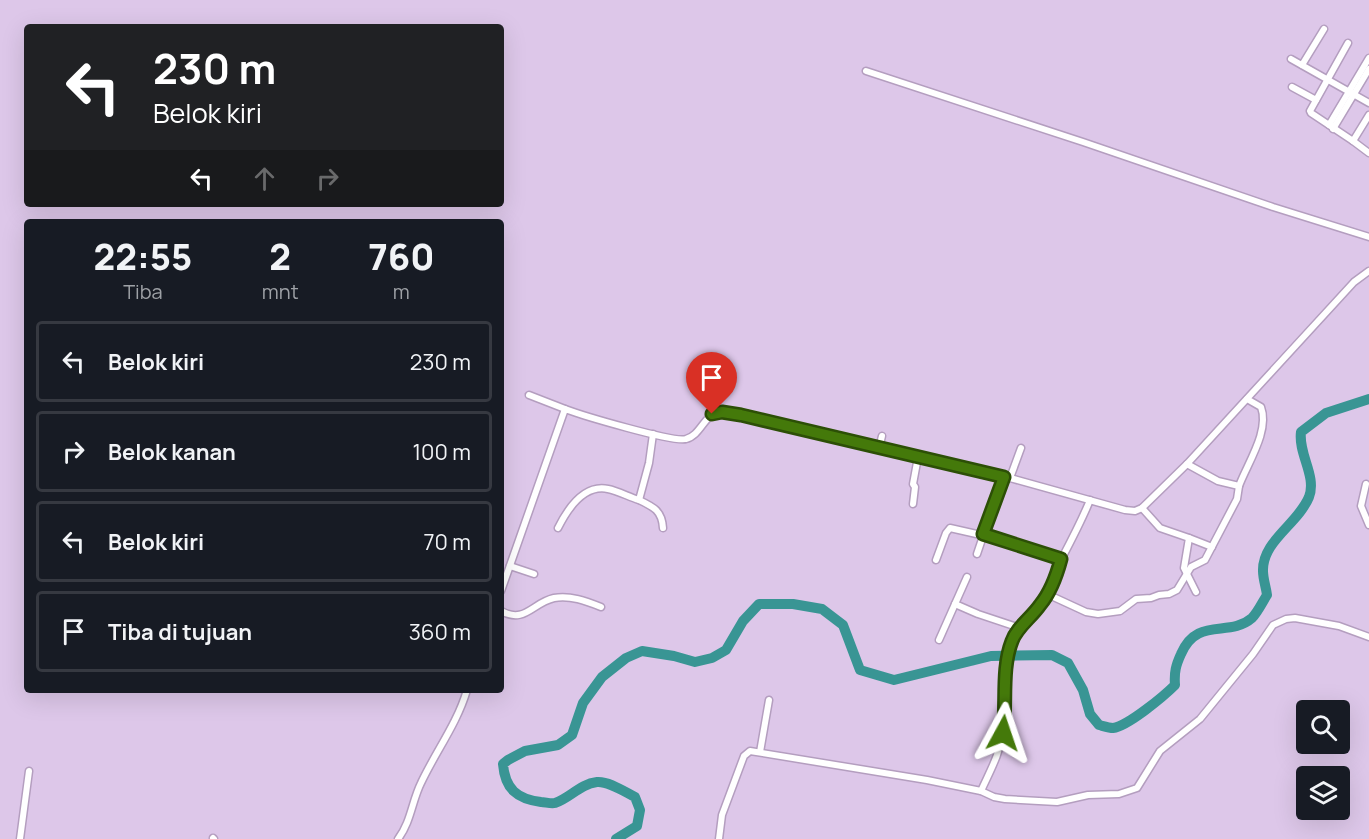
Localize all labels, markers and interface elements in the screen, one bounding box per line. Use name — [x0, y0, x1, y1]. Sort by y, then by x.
text: 230 m — [153, 39, 276, 97]
icon: left — [54, 48, 132, 126]
text: Belok kiri — [153, 94, 262, 131]
icon: left — [185, 162, 218, 195]
icon: ahead — [248, 162, 281, 195]
icon: right — [311, 162, 344, 195]
text: 22:55 — [94, 232, 192, 281]
text: 2 — [269, 232, 291, 281]
text: 760 — [368, 232, 434, 281]
text: Tiba — [123, 278, 163, 305]
text: mnt — [262, 278, 299, 305]
text: m — [393, 278, 410, 305]
icon: left — [57, 345, 90, 378]
text: Belok kiri — [108, 347, 204, 377]
text: 230 m — [410, 347, 471, 377]
pin — [686, 352, 737, 414]
icon: arrive — [695, 361, 728, 394]
icon: right — [57, 435, 90, 468]
text: Belok kanan — [108, 437, 236, 467]
text: 100 m — [413, 437, 471, 467]
icon: left — [57, 525, 90, 558]
text: Belok kiri — [108, 527, 204, 557]
text: 70 m — [423, 527, 471, 557]
icon: arrive — [57, 615, 90, 648]
text: Tiba di tujuan — [108, 617, 252, 647]
text: 360 m — [409, 617, 471, 647]
map controls — [1296, 700, 1350, 820]
button: search — [1296, 700, 1350, 754]
position arrow — [971, 701, 1035, 765]
button: layers — [1296, 766, 1350, 820]

